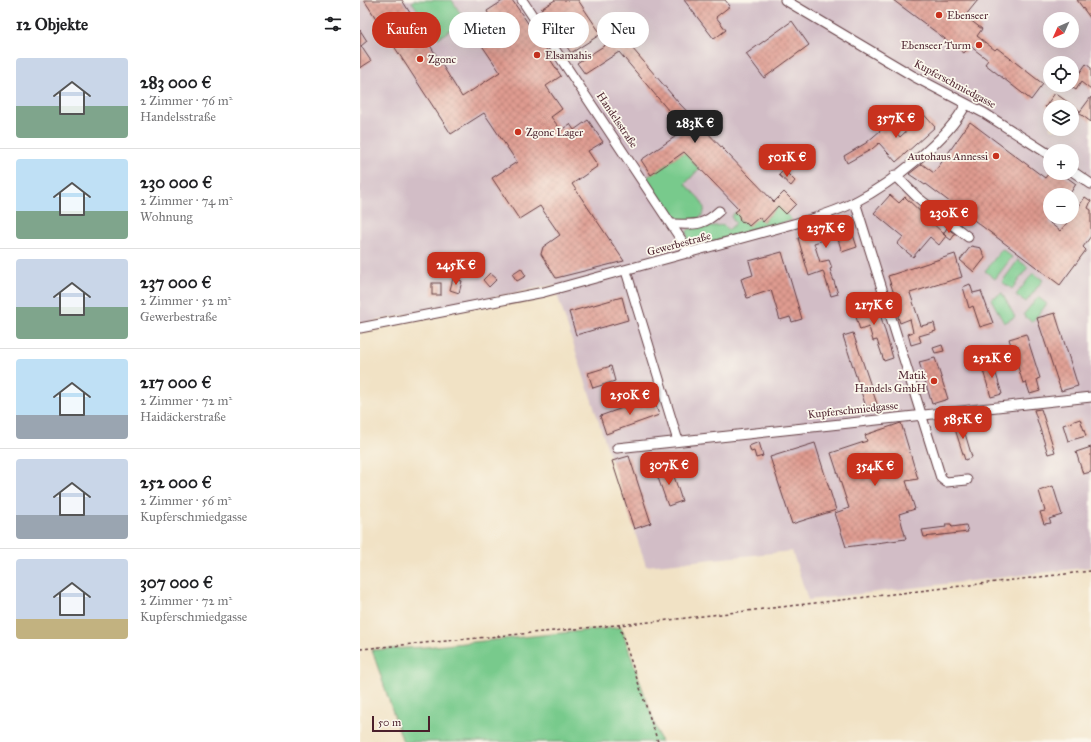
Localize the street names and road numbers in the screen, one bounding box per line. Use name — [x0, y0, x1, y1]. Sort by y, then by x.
street label: Kupferschmiedgasse — [912, 57, 998, 111]
street label: Handelsstraße — [594, 90, 641, 151]
street label: Gewerbestraße — [646, 229, 713, 259]
street label: Kupferschmiedgasse — [807, 399, 899, 421]

